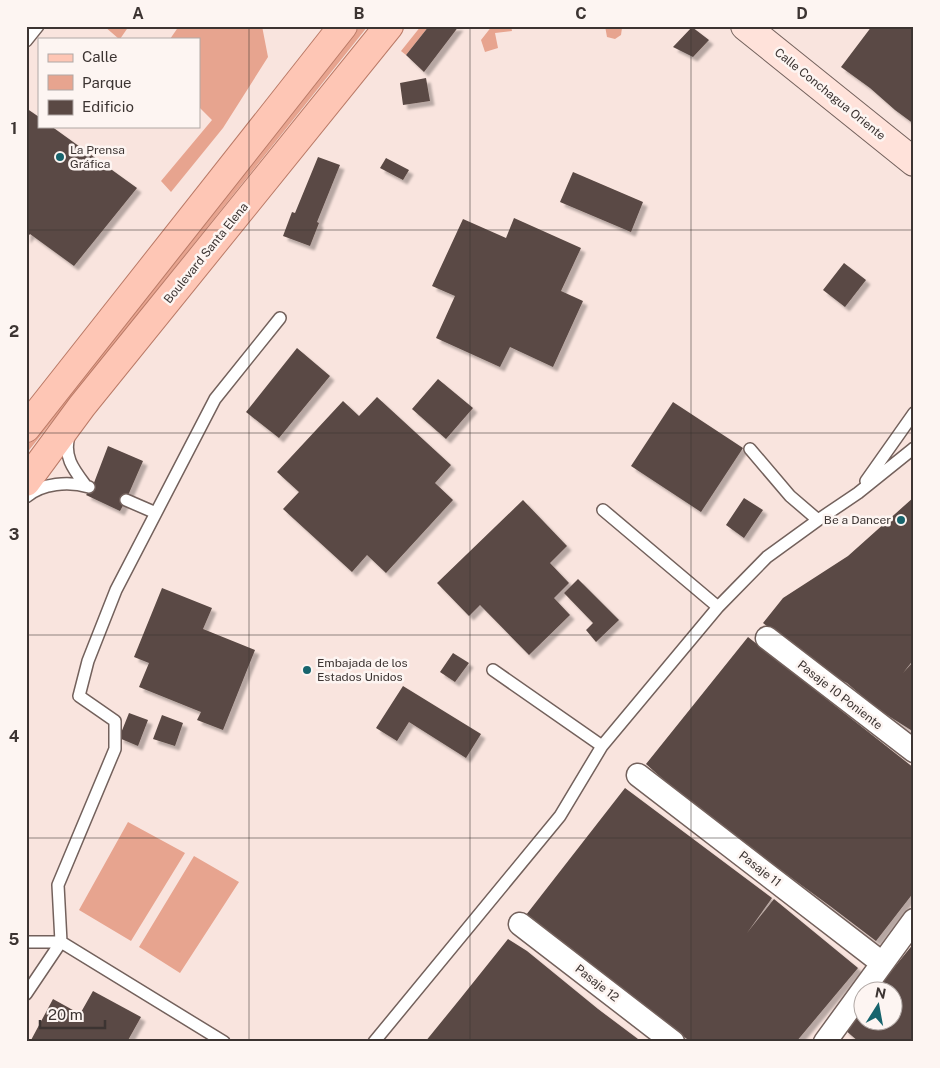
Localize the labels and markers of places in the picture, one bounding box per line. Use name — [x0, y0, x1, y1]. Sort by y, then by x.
place label: La Prensa Gráfica — [70, 143, 125, 171]
marker: La Prensa Gráfica — [54, 151, 66, 163]
place label: Be a Dancer — [824, 513, 891, 527]
marker: Be a Dancer — [895, 514, 907, 526]
place label: Embajada de los Estados Unidos — [317, 656, 408, 684]
marker: Embajada de los Estados Unidos — [301, 664, 313, 676]

